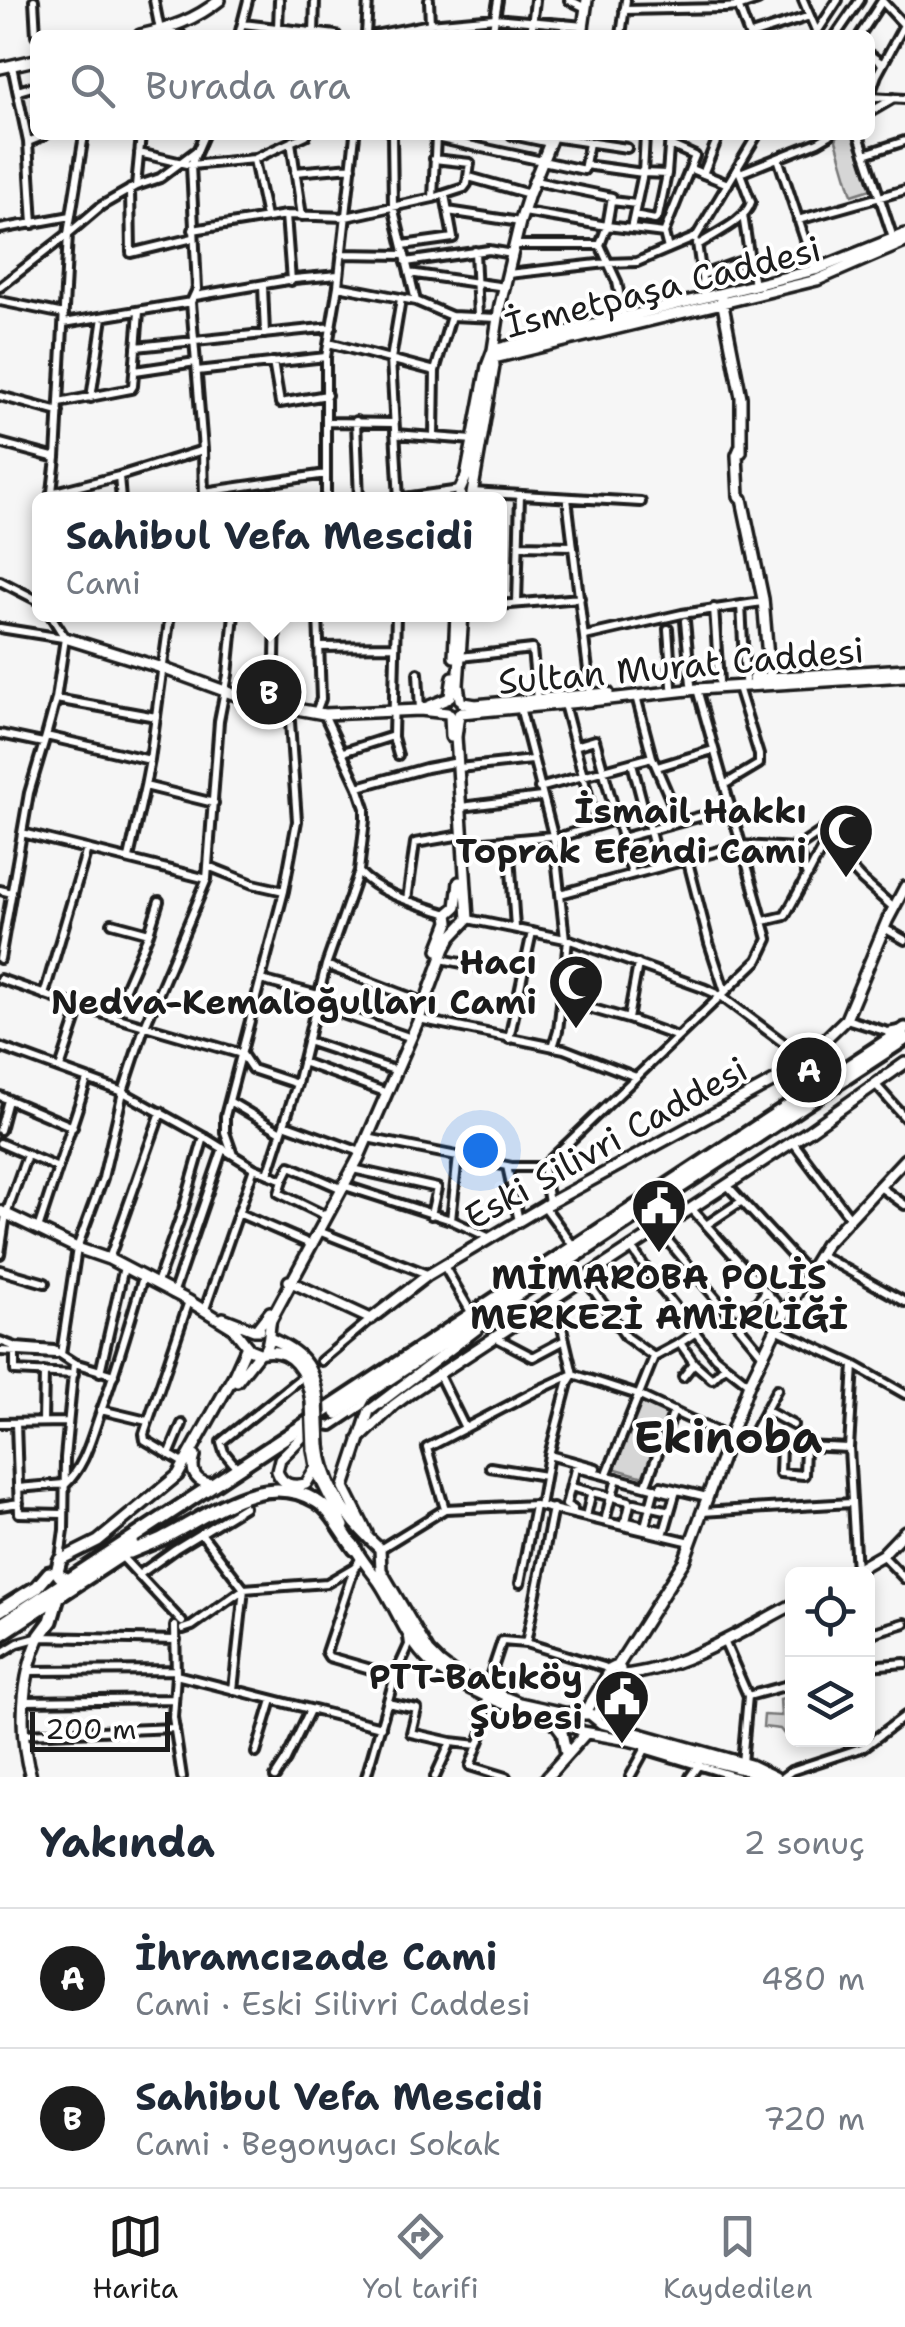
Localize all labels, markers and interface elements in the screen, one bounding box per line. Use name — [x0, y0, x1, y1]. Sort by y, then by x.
search box — [30, 30, 875, 140]
icon: search — [65, 58, 120, 113]
text: Burada ara — [145, 60, 351, 111]
street label: İsmetpaşa Caddesi — [500, 225, 826, 348]
popup — [32, 492, 507, 622]
text: Sahibul Vefa Mescidi — [65, 510, 474, 561]
text: Cami — [65, 561, 141, 604]
street label: Sultan Murat Caddesi — [496, 626, 866, 705]
pin: B — [236, 654, 302, 730]
place label: İsmail Hakkı Toprak Efendi Cami — [455, 787, 807, 874]
mosque icon: İsmail Hakkı Toprak Efendi Cami — [816, 801, 876, 880]
place label: Hacı Nedva-Kemaloğulları Cami — [51, 938, 537, 1025]
mosque icon: Hacı Nedva-Kemaloğulları Cami — [546, 952, 606, 1031]
pin: A — [776, 1032, 842, 1108]
street label: Eski Silivri Caddesi — [456, 1045, 755, 1240]
your location — [455, 1125, 506, 1176]
public building icon: MİMAROBA POLİS MERKEZİ AMİRLİĞİ — [629, 1176, 689, 1255]
place label: MİMAROBA POLİS MERKEZİ AMİRLİĞİ — [470, 1253, 848, 1340]
district label: Ekinoba — [633, 1407, 823, 1467]
map controls — [785, 1567, 875, 1747]
button: locate — [785, 1567, 875, 1657]
place label: PTT-Batıköy Şubesi — [369, 1653, 583, 1740]
button: layers — [785, 1657, 875, 1747]
public building icon: PTT-Batıköy Şubesi — [592, 1667, 652, 1746]
scale bar — [30, 1707, 170, 1752]
text: 200 m — [45, 1710, 136, 1748]
text: Yakında — [40, 1814, 215, 1870]
text: 2 sonuç — [743, 1821, 865, 1864]
text: İhramcızade Cami — [135, 1931, 497, 1982]
text: A — [60, 1957, 85, 2000]
text: 480 m — [761, 1957, 865, 2000]
text: Cami · Eski Silivri Caddesi — [135, 1982, 531, 2025]
text: Sahibul Vefa Mescidi — [135, 2071, 543, 2122]
text: B — [63, 2097, 82, 2140]
text: 720 m — [763, 2097, 865, 2140]
text: Cami · Begonyacı Sokak — [135, 2122, 501, 2165]
tab: Harita — [92, 2209, 178, 2307]
tab: Yol tarifi — [363, 2209, 479, 2307]
tab: Kaydedilen — [663, 2209, 813, 2307]

